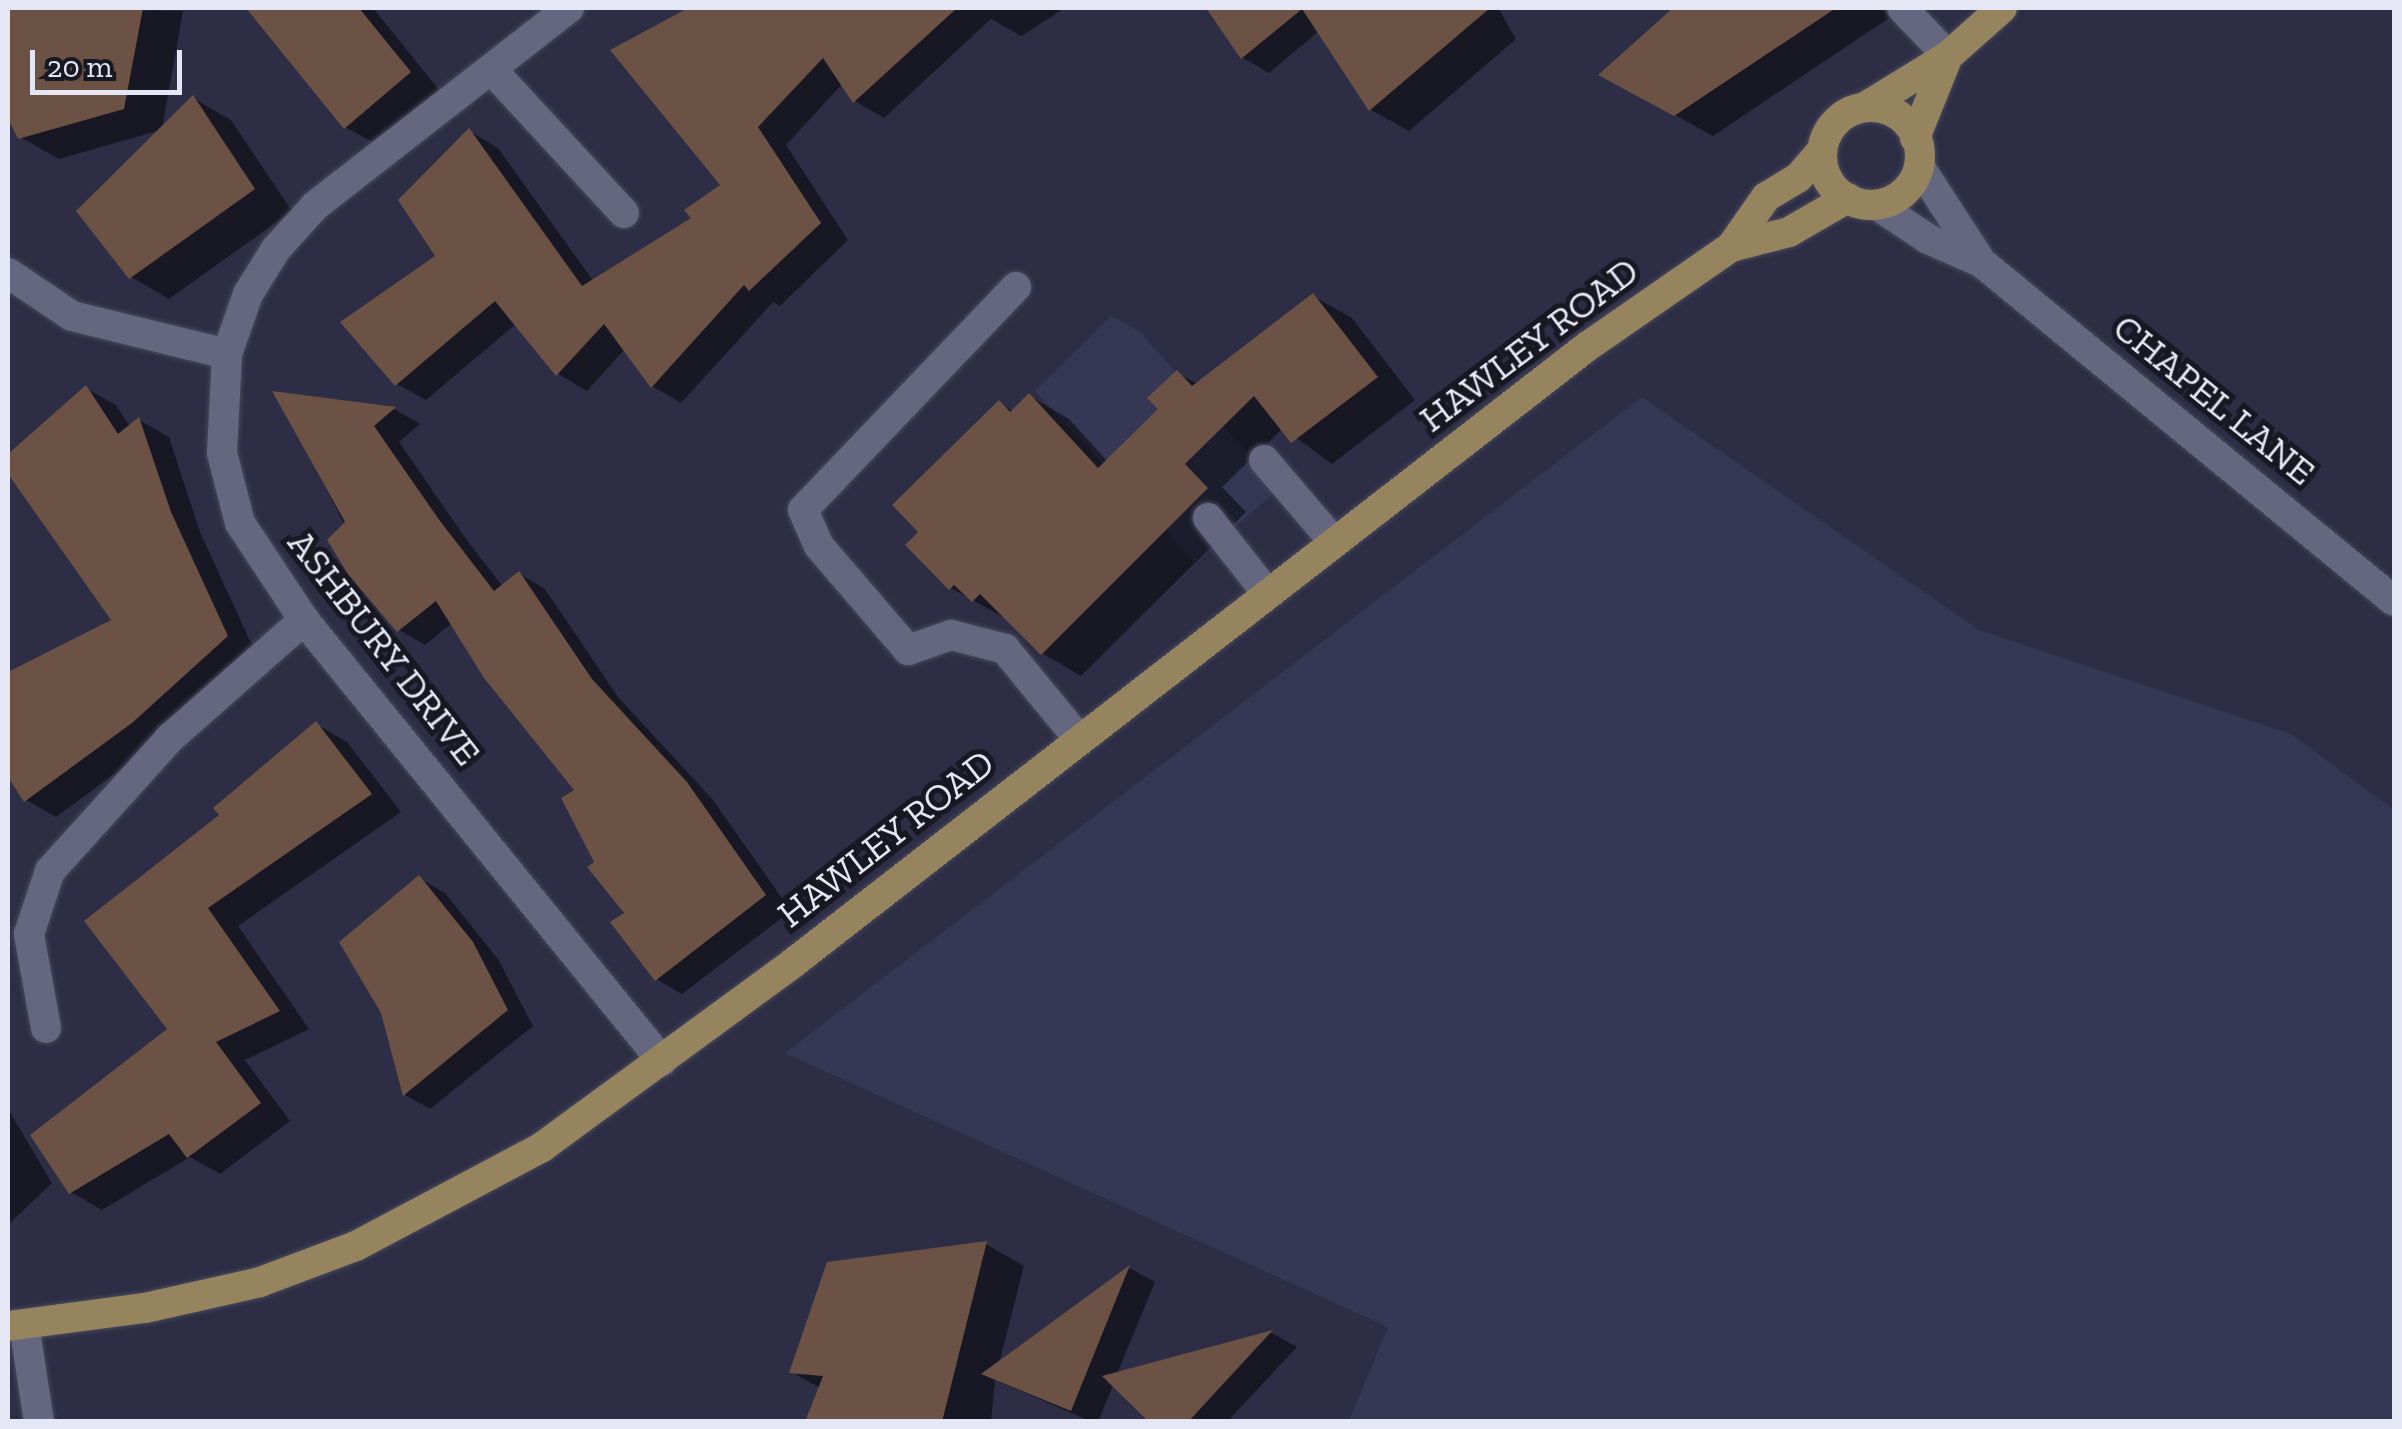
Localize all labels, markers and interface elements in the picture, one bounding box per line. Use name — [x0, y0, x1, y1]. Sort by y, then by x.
scale bar — [35, 30, 188, 92]
text: 20 m — [47, 49, 112, 85]
street label: HAWLEY ROAD — [1410, 248, 1648, 442]
street label: CHAPEL LANE — [2104, 305, 2324, 495]
street label: ASHBURY DRIVE — [278, 521, 490, 775]
street label: HAWLEY ROAD — [768, 740, 1004, 938]

